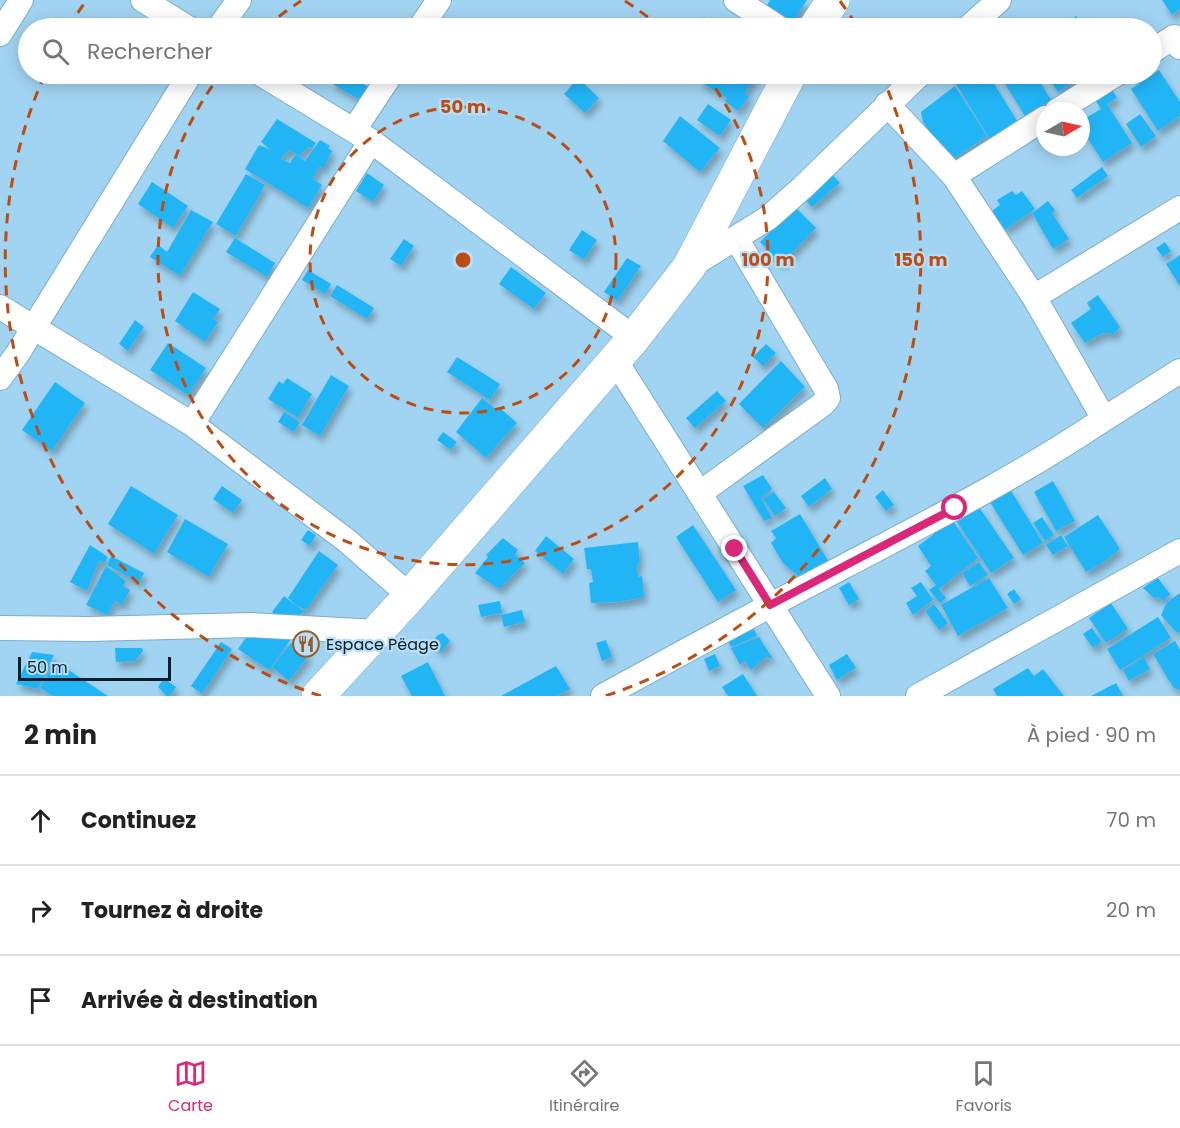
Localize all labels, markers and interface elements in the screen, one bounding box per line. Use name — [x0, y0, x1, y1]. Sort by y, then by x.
search box — [18, 18, 1162, 84]
icon: search — [39, 35, 72, 68]
text: Rechercher — [87, 36, 213, 67]
text: 50 m — [440, 94, 486, 119]
north arrow — [1036, 102, 1090, 156]
text: 100 m — [741, 247, 795, 272]
text: 150 m — [894, 247, 948, 272]
centre of rings — [453, 250, 473, 270]
route start — [941, 494, 967, 520]
route end — [721, 535, 747, 561]
restaurant icon: Espace Pëage — [291, 629, 321, 659]
place label: Espace Pëage — [326, 633, 439, 656]
scale bar — [18, 654, 171, 682]
text: 50 m — [27, 656, 68, 679]
text: 2 min — [24, 717, 97, 753]
text: À pied · 90 m — [1027, 721, 1156, 749]
icon: ahead — [24, 804, 57, 837]
text: Continuez — [81, 805, 196, 836]
text: 70 m — [1107, 806, 1156, 834]
icon: right — [24, 894, 57, 927]
text: Tournez à droite — [81, 895, 263, 926]
text: 20 m — [1106, 896, 1156, 924]
icon: arrive — [24, 984, 57, 1017]
text: Arrivée à destination — [81, 985, 318, 1016]
tab: Carte — [168, 1057, 213, 1118]
tab: Itinéraire — [549, 1057, 620, 1118]
tab: Favoris — [956, 1057, 1012, 1118]

